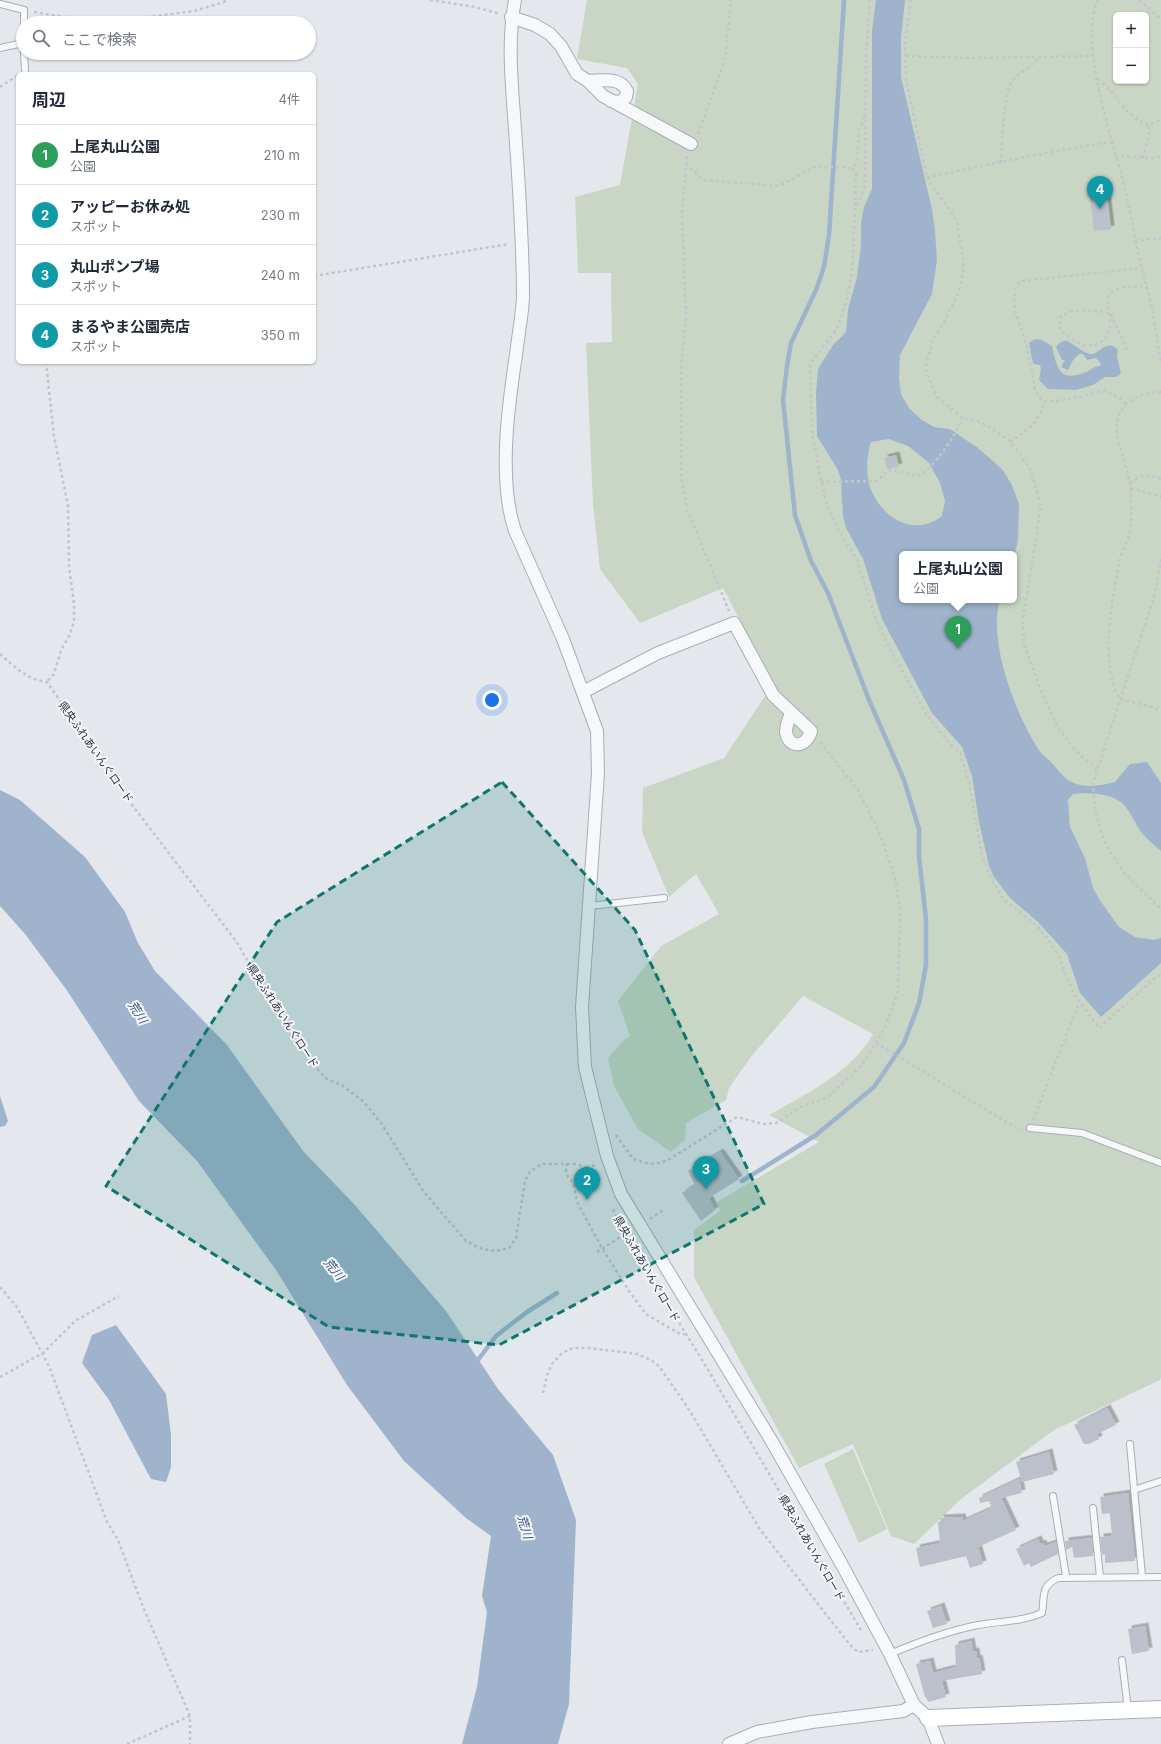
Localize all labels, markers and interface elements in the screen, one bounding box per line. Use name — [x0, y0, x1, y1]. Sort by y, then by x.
map controls — [1113, 12, 1149, 84]
button: + — [1113, 12, 1149, 48]
search box — [16, 16, 316, 60]
icon: search — [30, 27, 52, 49]
text: ここで検索 — [62, 30, 137, 49]
button: − — [1113, 48, 1149, 84]
text: 周辺 — [32, 90, 66, 110]
text: 4件 — [279, 91, 300, 107]
text: 上尾丸山公園 — [70, 137, 160, 156]
text: 1 — [42, 147, 48, 163]
text: 210 m — [264, 147, 300, 163]
text: 公園 — [70, 158, 96, 174]
pin: 4 — [1087, 176, 1113, 209]
text: アッピーお休み処 — [70, 197, 190, 216]
text: 2 — [41, 207, 49, 223]
text: 230 m — [261, 207, 300, 223]
text: スポット — [70, 218, 122, 234]
text: 丸山ポンプ場 — [70, 257, 160, 276]
text: 3 — [41, 267, 49, 283]
text: 240 m — [261, 267, 300, 283]
text: スポット — [70, 278, 122, 294]
text: まるやま公園売店 — [70, 317, 190, 336]
text: 4 — [41, 327, 49, 343]
text: 350 m — [261, 327, 300, 343]
text: スポット — [70, 338, 122, 354]
popup — [899, 551, 1017, 603]
text: 上尾丸山公園 — [913, 559, 1003, 578]
text: 公園 — [913, 580, 939, 596]
pin: 1 — [945, 616, 971, 649]
your location — [482, 690, 502, 710]
street label: 県央ふれあいんぐロード — [56, 698, 136, 806]
street label: 県央ふれあいんぐロード — [244, 961, 322, 1071]
water label: 荒川 — [125, 998, 152, 1028]
pin: 3 — [693, 1156, 719, 1189]
pin: 2 — [574, 1167, 600, 1200]
street label: 県央ふれあいんぐロード — [611, 1213, 683, 1325]
water label: 荒川 — [321, 1255, 349, 1285]
street label: 県央ふれあいんぐロード — [776, 1492, 848, 1604]
water label: 荒川 — [514, 1513, 536, 1543]

